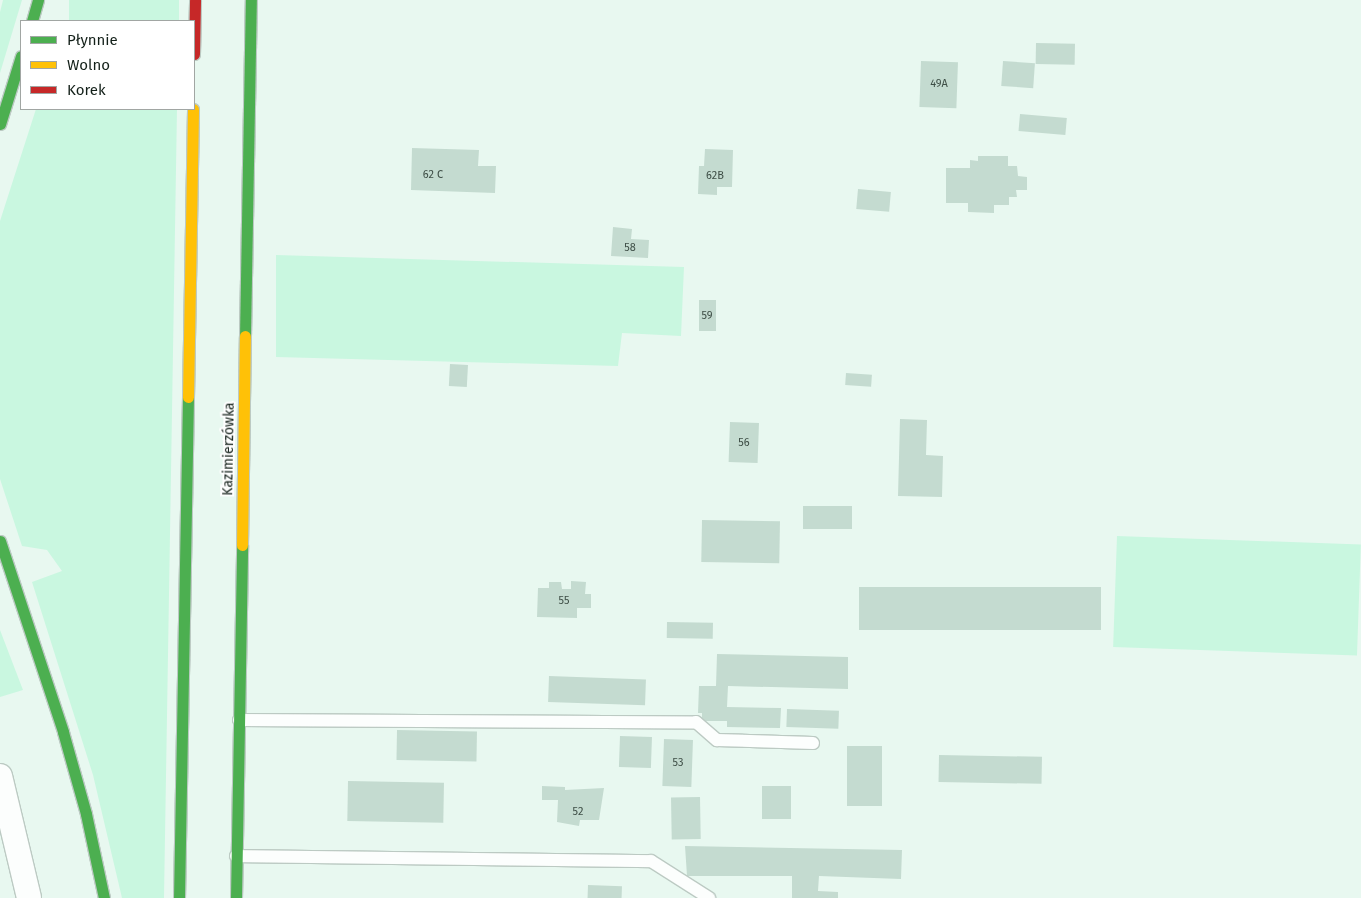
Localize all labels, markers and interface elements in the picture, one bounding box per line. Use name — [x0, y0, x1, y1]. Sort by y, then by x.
legend — [20, 20, 195, 110]
text: Płynnie — [67, 31, 118, 49]
text: Wolno — [67, 56, 110, 74]
house number: 49A — [930, 77, 948, 91]
text: Korek — [67, 81, 106, 99]
house number: 62 C — [423, 168, 443, 182]
house number: 62B — [706, 169, 724, 183]
house number: 58 — [624, 241, 636, 255]
house number: 59 — [701, 309, 713, 323]
street label: Kazimierzówka — [220, 402, 238, 496]
house number: 56 — [738, 436, 750, 450]
house number: 55 — [559, 594, 569, 608]
house number: 53 — [673, 756, 683, 770]
house number: 52 — [573, 805, 583, 819]

